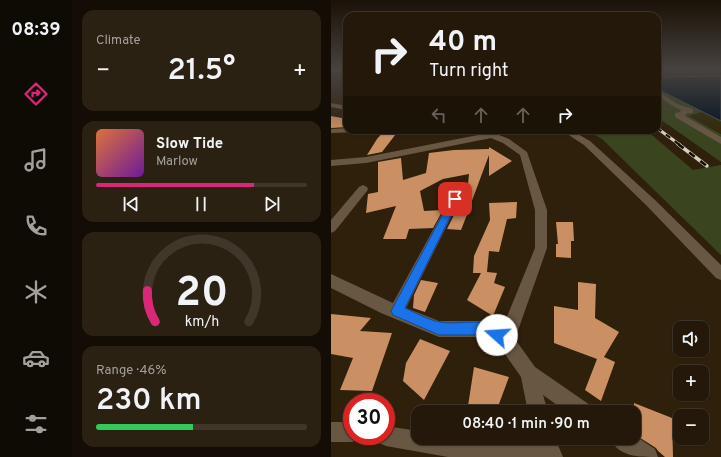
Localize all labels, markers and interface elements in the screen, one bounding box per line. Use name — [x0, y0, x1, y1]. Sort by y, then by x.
text: 08:39 — [11, 19, 61, 42]
text: 40 m — [429, 25, 497, 61]
icon: right — [363, 28, 415, 80]
text: Climate — [96, 33, 141, 49]
text: 21.5° — [167, 53, 236, 90]
text: − — [96, 58, 110, 85]
text: + — [293, 58, 307, 85]
text: Turn right — [429, 60, 509, 83]
icon: directions — [22, 80, 50, 108]
icon: left — [428, 104, 450, 126]
icon: ahead — [470, 104, 492, 126]
icon: ahead — [512, 104, 534, 126]
icon: right — [554, 104, 576, 126]
text: Slow Tide — [156, 135, 223, 154]
icon: music — [22, 146, 50, 174]
text: Marlow — [156, 154, 198, 170]
pin — [438, 182, 472, 216]
icon: arrive — [444, 188, 466, 210]
icon: previous — [120, 193, 142, 215]
icon: pause — [190, 193, 212, 215]
icon: next — [261, 193, 283, 215]
icon: phone — [22, 212, 50, 240]
text: 20 — [175, 268, 228, 321]
icon: climate — [22, 278, 50, 306]
text: km/h — [184, 313, 219, 331]
position arrow — [476, 314, 518, 356]
map controls — [673, 321, 709, 445]
button: sound — [673, 321, 709, 357]
icon: car — [22, 344, 50, 372]
text: Range · 46% — [96, 363, 167, 379]
button: + — [673, 365, 709, 401]
text: 230 km — [96, 383, 201, 420]
speed limit sign: 30 — [343, 393, 395, 445]
button: − — [673, 409, 709, 445]
icon: filters — [22, 410, 50, 438]
text: 08:40 · 1 min · 90 m — [462, 415, 590, 434]

